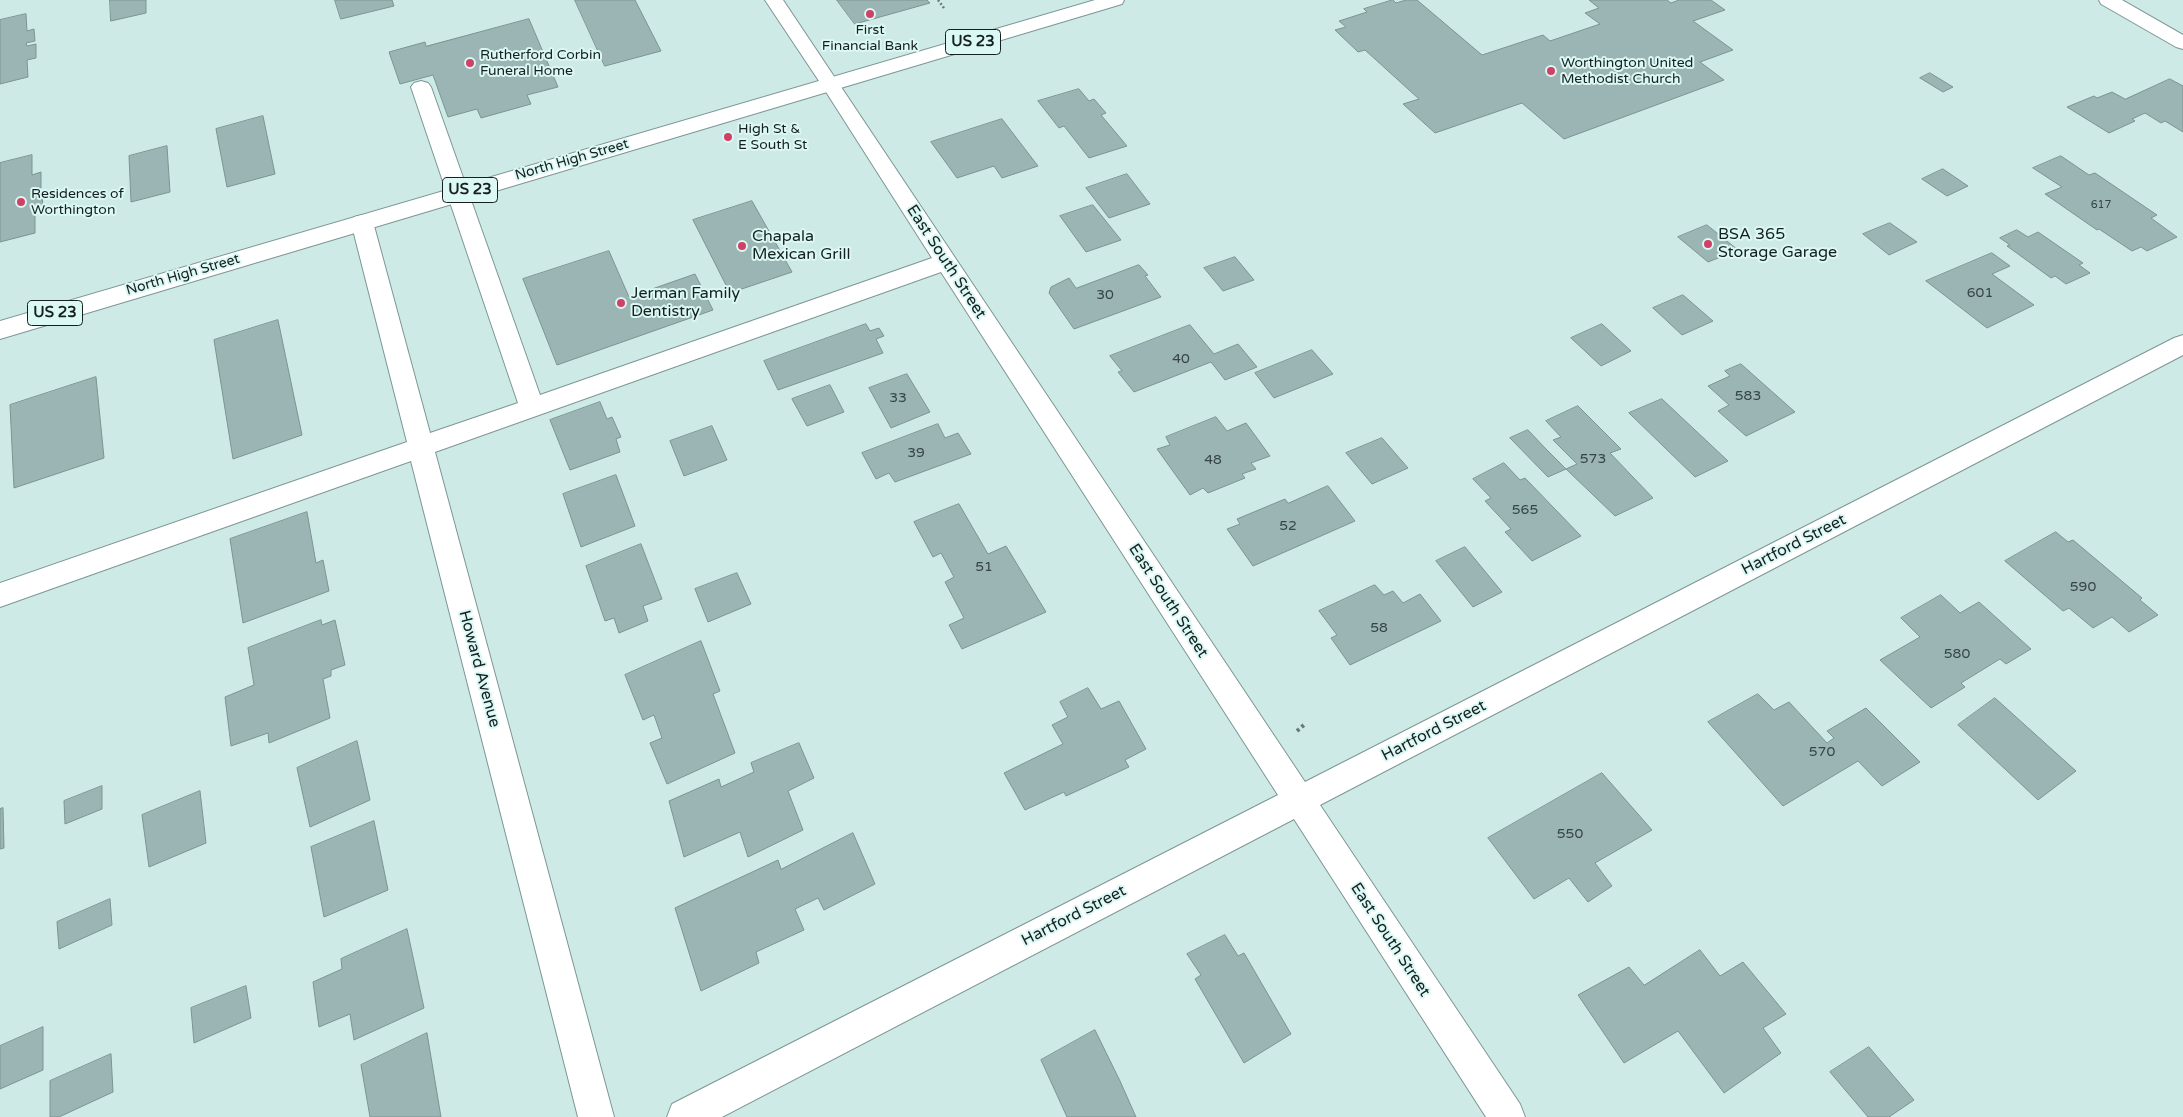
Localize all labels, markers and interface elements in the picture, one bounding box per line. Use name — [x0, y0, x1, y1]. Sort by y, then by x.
marker: First Financial Bank — [864, 8, 876, 20]
place label: First Financial Bank — [822, 22, 918, 54]
road number: US 23 — [946, 30, 1000, 54]
place label: Rutherford Corbin Funeral Home — [480, 47, 601, 80]
place label: Worthington United Methodist Church — [1561, 55, 1693, 88]
marker: Rutherford Corbin Funeral Home — [464, 57, 476, 69]
marker: Worthington United Methodist Church — [1545, 65, 1557, 77]
place label: High St & E South St — [738, 121, 807, 154]
marker: High St & E South St — [722, 131, 734, 143]
street label: North High Street — [513, 136, 631, 184]
road number: US 23 — [442, 178, 498, 202]
place label: Residences of Worthington — [31, 186, 124, 218]
marker: Residences of Worthington — [15, 196, 27, 208]
house number: 617 — [2091, 198, 2111, 212]
street label: East South Street — [902, 201, 990, 323]
place label: BSA 365 Storage Garage — [1718, 225, 1837, 263]
place label: Chapala Mexican Grill — [752, 227, 850, 265]
marker: BSA 365 Storage Garage — [1702, 238, 1714, 250]
marker: Chapala Mexican Grill — [736, 240, 748, 252]
street label: North High Street — [124, 251, 242, 299]
place label: Jerman Family Dentistry — [631, 284, 740, 322]
house number: 601 — [1967, 285, 1993, 301]
house number: 30 — [1096, 287, 1114, 303]
marker: Jerman Family Dentistry — [615, 297, 627, 309]
road number: US 23 — [28, 300, 82, 326]
house number: 40 — [1172, 351, 1190, 367]
house number: 583 — [1735, 388, 1761, 404]
house number: 33 — [889, 390, 907, 406]
house number: 39 — [907, 445, 925, 461]
house number: 573 — [1580, 451, 1606, 467]
house number: 48 — [1204, 452, 1222, 468]
house number: 565 — [1512, 502, 1538, 518]
street label: Hartford Street — [1739, 510, 1849, 580]
house number: 52 — [1279, 518, 1297, 534]
street label: East South Street — [1124, 540, 1212, 662]
house number: 51 — [975, 559, 993, 575]
house number: 590 — [2070, 579, 2096, 595]
street label: Howard Avenue — [454, 608, 504, 730]
house number: 58 — [1370, 620, 1388, 636]
house number: 580 — [1944, 646, 1970, 662]
street label: Hartford Street — [1379, 696, 1489, 766]
house number: 570 — [1809, 744, 1835, 760]
house number: 550 — [1557, 826, 1583, 842]
street label: East South Street — [1346, 879, 1434, 1001]
street label: Hartford Street — [1019, 881, 1129, 951]

